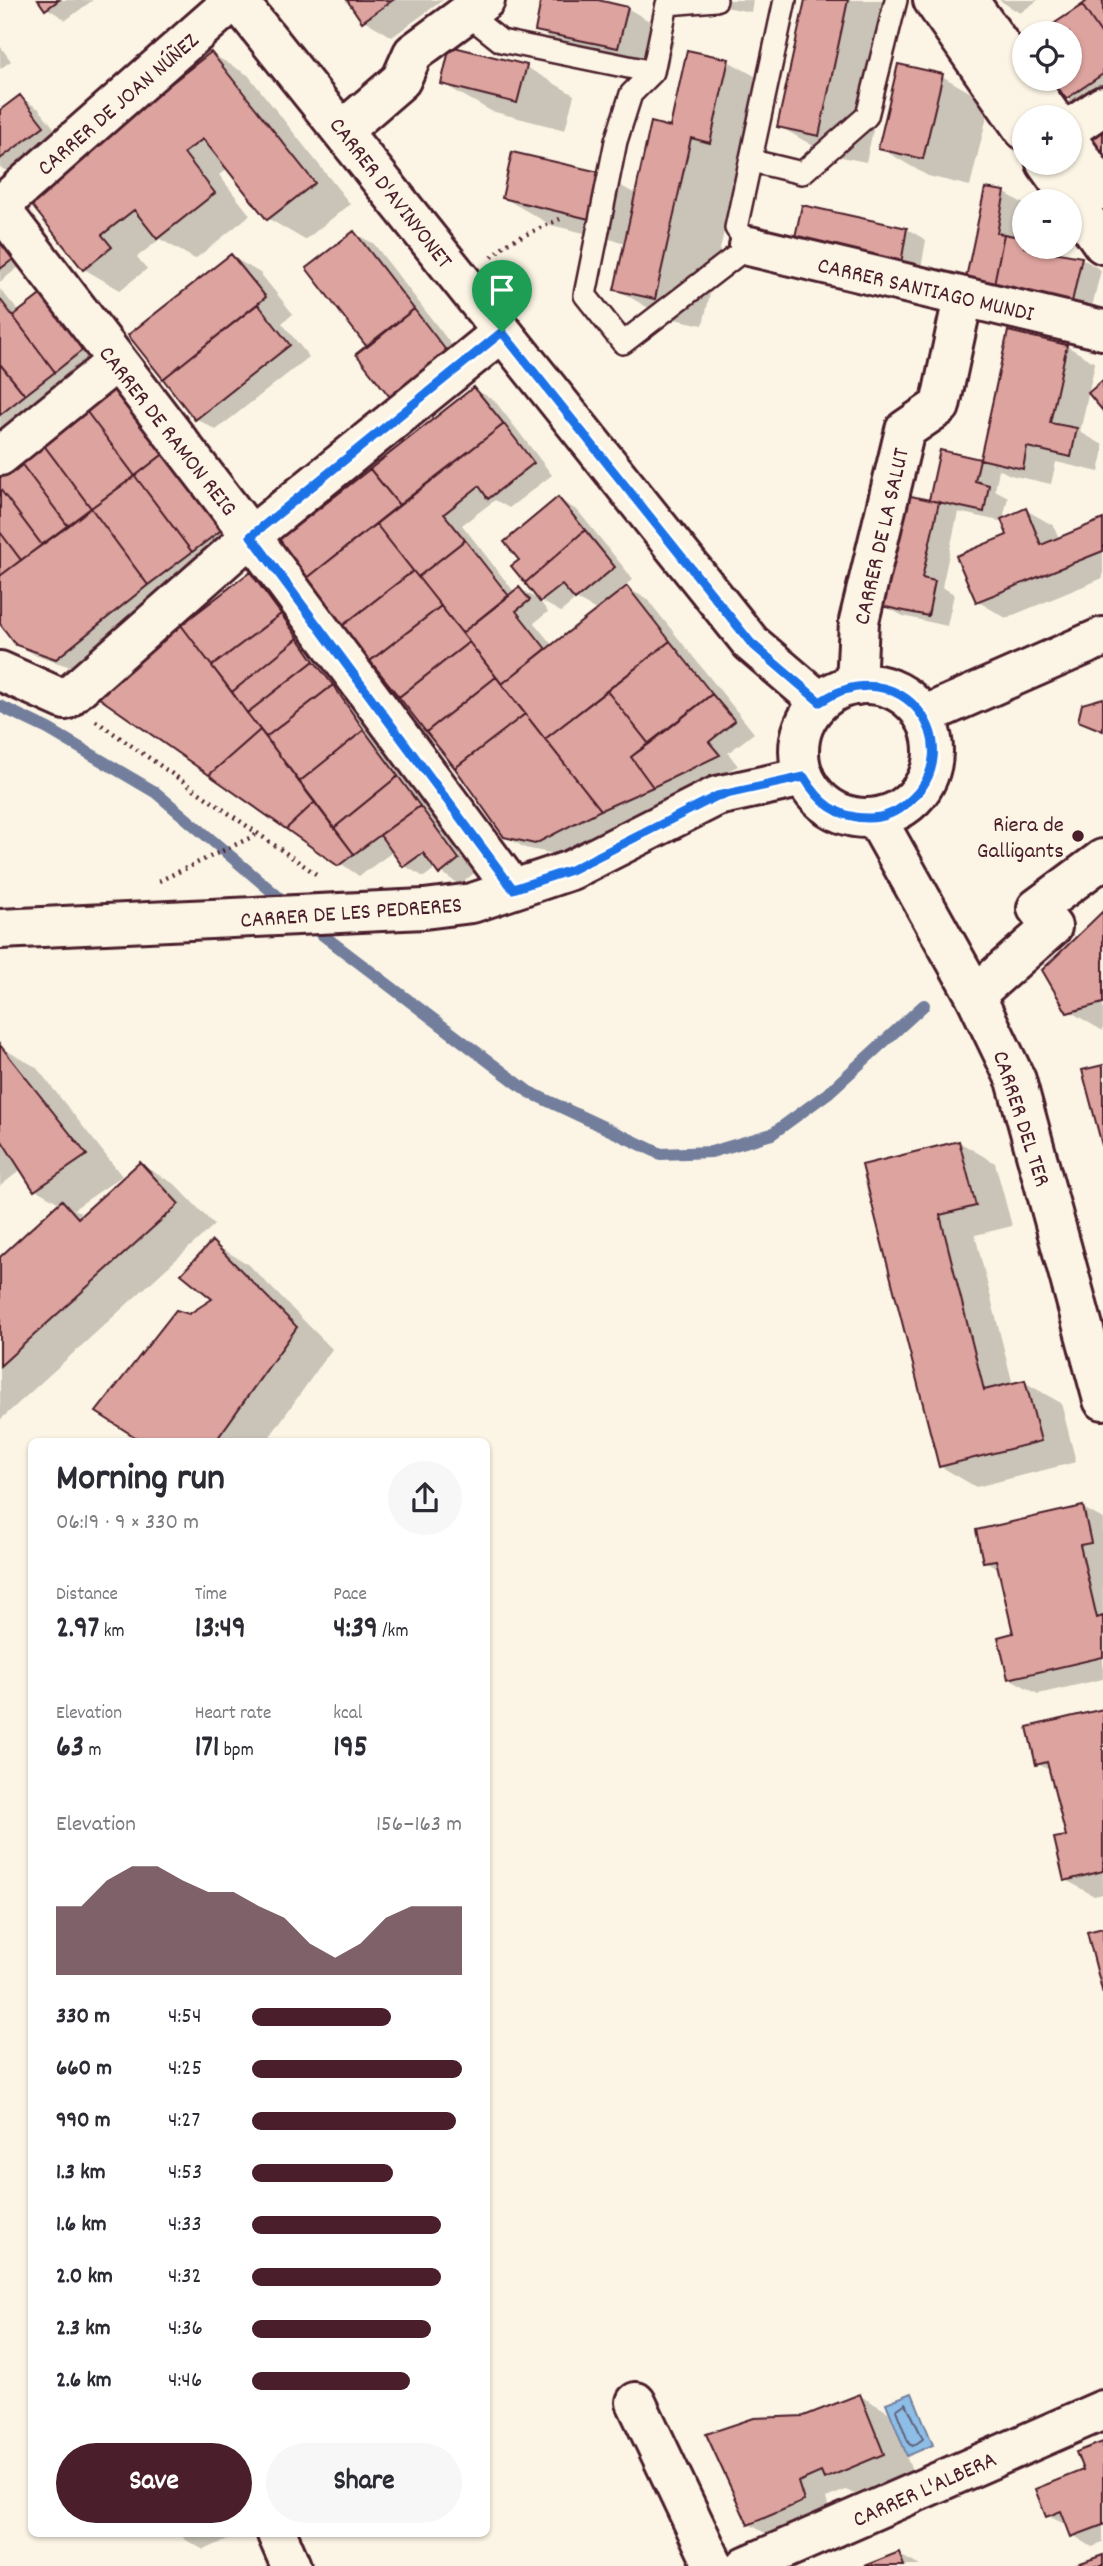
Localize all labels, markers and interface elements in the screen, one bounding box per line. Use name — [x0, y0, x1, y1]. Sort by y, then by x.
map controls — [1012, 21, 1082, 259]
button: locate — [1012, 21, 1082, 91]
street label: CARRER DE JOAN NÚÑEZ — [31, 26, 208, 185]
button: + — [1012, 105, 1082, 175]
street label: CARRER D'AVINYONET — [319, 111, 459, 277]
button: − — [1012, 189, 1082, 259]
street label: CARRER SANTIAGO MUNDI — [814, 250, 1037, 332]
pin — [472, 260, 532, 332]
icon: arrive — [483, 271, 521, 309]
street label: CARRER DE RAMON REIG — [89, 340, 243, 524]
street label: CARRER DE LA SALUT — [847, 445, 920, 628]
place label: Riera de Galligants — [977, 810, 1064, 869]
marker: Riera de Galligants — [1070, 828, 1086, 844]
street label: CARRER DE LES PEDRERES — [239, 890, 463, 939]
street label: CARRER DEL TER — [982, 1047, 1057, 1191]
text: Morning run — [56, 1453, 225, 1508]
button: share — [388, 1461, 462, 1535]
text: 06:19 · 9 × 330 m — [56, 1507, 199, 1540]
text: Distance — [56, 1582, 118, 1609]
text: Time — [195, 1582, 227, 1609]
text: Pace — [333, 1582, 367, 1609]
text: 2.97 — [56, 1609, 99, 1652]
text: 13:49 — [195, 1609, 246, 1652]
text: 4:39 — [333, 1609, 378, 1652]
text: km — [99, 1619, 125, 1646]
text: /km — [378, 1619, 408, 1646]
text: Elevation — [56, 1701, 122, 1728]
text: Heart rate — [195, 1701, 271, 1728]
text: kcal — [333, 1701, 362, 1728]
text: 63 — [56, 1728, 84, 1771]
text: 171 — [195, 1728, 219, 1771]
text: 195 — [333, 1728, 368, 1771]
text: m — [84, 1738, 101, 1765]
text: bpm — [219, 1738, 254, 1765]
text: Elevation — [56, 1809, 136, 1842]
text: 156–163 m — [376, 1809, 462, 1842]
text: 330 m — [56, 2001, 110, 2034]
text: 4:54 — [168, 2001, 202, 2034]
text: 660 m — [56, 2053, 112, 2086]
text: 4:25 — [168, 2053, 202, 2086]
text: 990 m — [56, 2105, 111, 2138]
text: 4:27 — [168, 2105, 200, 2138]
text: 1.3 km — [56, 2157, 106, 2190]
text: 4:53 — [168, 2157, 202, 2190]
text: 1.6 km — [56, 2209, 107, 2242]
text: 4:33 — [168, 2209, 202, 2242]
text: 2.0 km — [56, 2261, 113, 2294]
text: 4:32 — [168, 2261, 202, 2294]
text: 2.3 km — [56, 2313, 111, 2346]
text: 4:36 — [168, 2313, 203, 2346]
text: 2.6 km — [56, 2365, 112, 2398]
text: 4:46 — [168, 2365, 202, 2398]
button: Save — [56, 2443, 252, 2523]
button: Share — [266, 2443, 462, 2523]
street label: CARRER L'ALBERA — [848, 2445, 1003, 2538]

